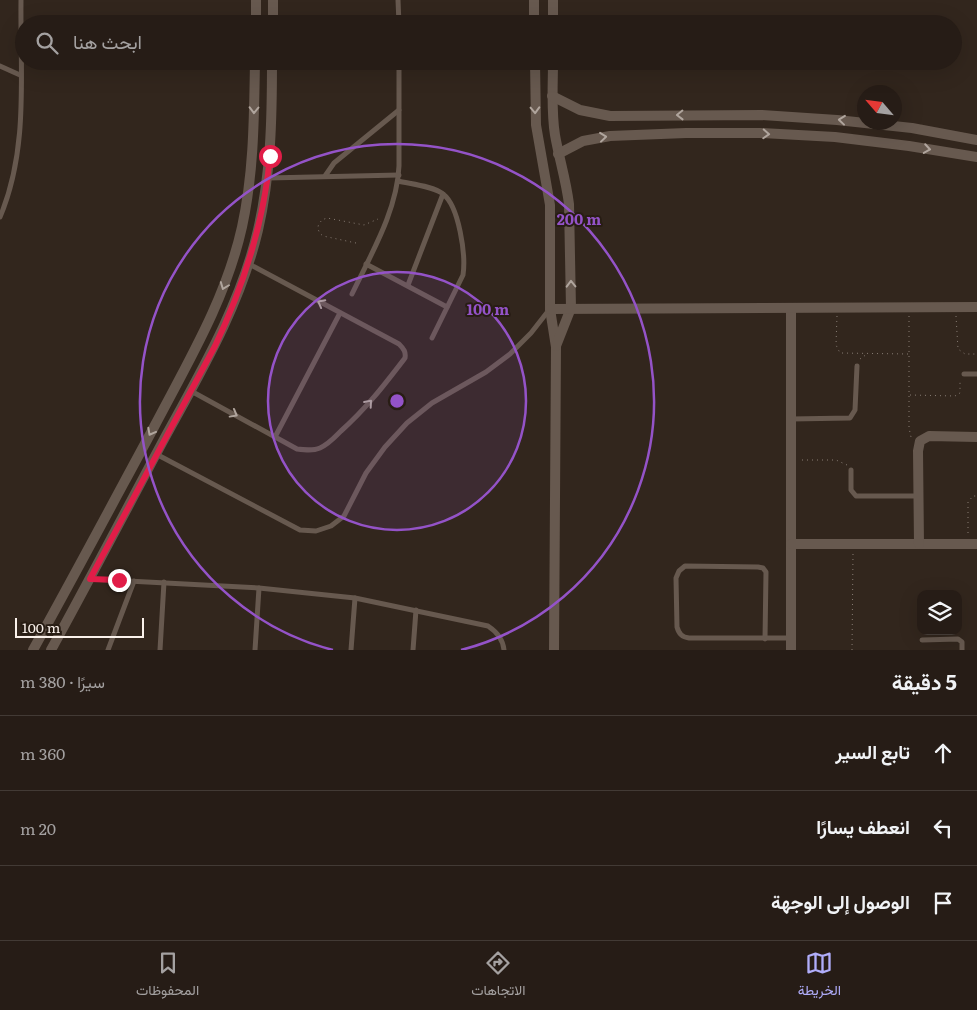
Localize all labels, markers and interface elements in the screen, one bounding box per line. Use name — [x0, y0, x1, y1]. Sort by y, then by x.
search box — [15, 15, 962, 70]
text: ابحث هنا — [73, 27, 142, 55]
icon: search — [33, 29, 61, 57]
north arrow — [857, 85, 902, 130]
one-way arrow — [249, 106, 259, 114]
one-way arrow — [530, 106, 540, 114]
one-way arrow — [676, 110, 684, 120]
one-way arrow — [838, 115, 846, 126]
one-way arrow — [762, 128, 770, 139]
one-way arrow — [600, 132, 608, 143]
one-way arrow — [923, 143, 932, 153]
route start — [259, 145, 282, 168]
text: 200 m — [557, 207, 601, 230]
one-way arrow — [565, 279, 576, 287]
one-way arrow — [220, 282, 230, 290]
text: 100 m — [467, 297, 509, 320]
one-way arrow — [317, 299, 326, 309]
centre of rings — [388, 392, 406, 410]
one-way arrow — [363, 400, 372, 409]
one-way arrow — [228, 408, 237, 418]
one-way arrow — [147, 426, 157, 435]
route end — [108, 569, 131, 592]
map controls — [917, 590, 962, 635]
button: layers — [917, 590, 962, 635]
scale bar — [15, 615, 144, 638]
text: 100 m — [22, 617, 60, 637]
text: 5 دقيقة — [892, 665, 957, 696]
text: سيرًا · 380 m — [20, 669, 105, 693]
text: تابع السير — [835, 737, 910, 765]
icon: ahead — [929, 739, 957, 767]
text: 360 m — [20, 741, 65, 765]
text: انعطف يسارًا — [816, 812, 910, 840]
icon: left — [929, 814, 957, 842]
text: 20 m — [20, 816, 56, 840]
text: الوصول إلى الوجهة — [771, 887, 910, 915]
icon: arrive — [929, 889, 957, 917]
tab: المحفوظات — [136, 949, 199, 1003]
tab: الاتجاهات — [471, 949, 526, 1003]
tab: الخريطة — [798, 949, 841, 1003]

